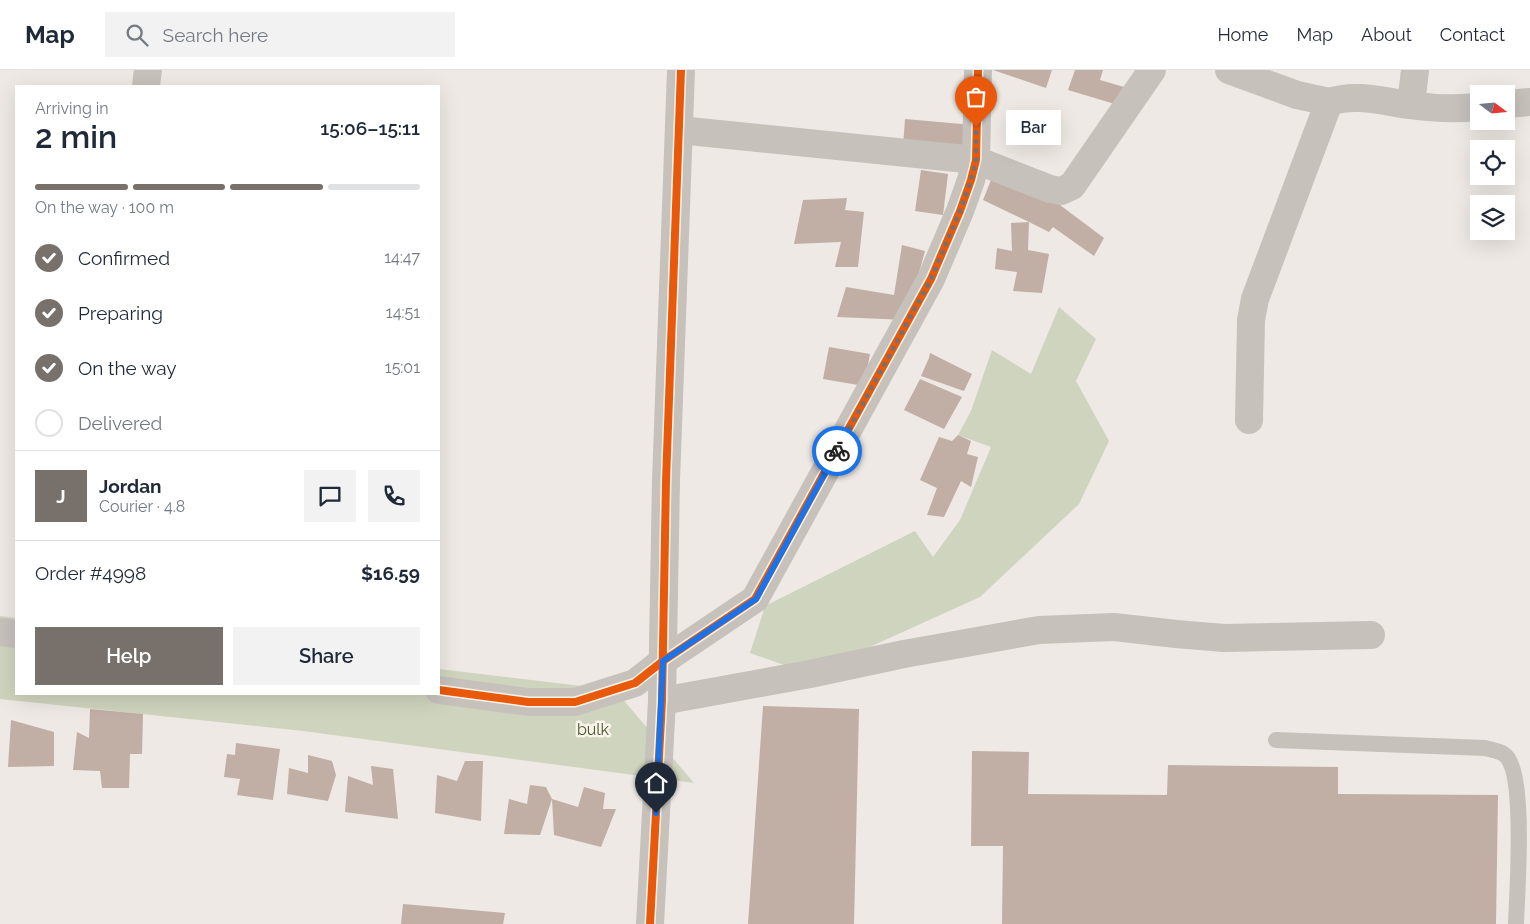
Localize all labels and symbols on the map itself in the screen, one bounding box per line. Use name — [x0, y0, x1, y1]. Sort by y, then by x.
pin — [955, 76, 997, 127]
north arrow — [1470, 85, 1515, 130]
callout: Bar — [1006, 110, 1061, 144]
courier — [812, 426, 862, 476]
park label: bulk — [577, 720, 610, 739]
pin — [635, 762, 677, 813]

